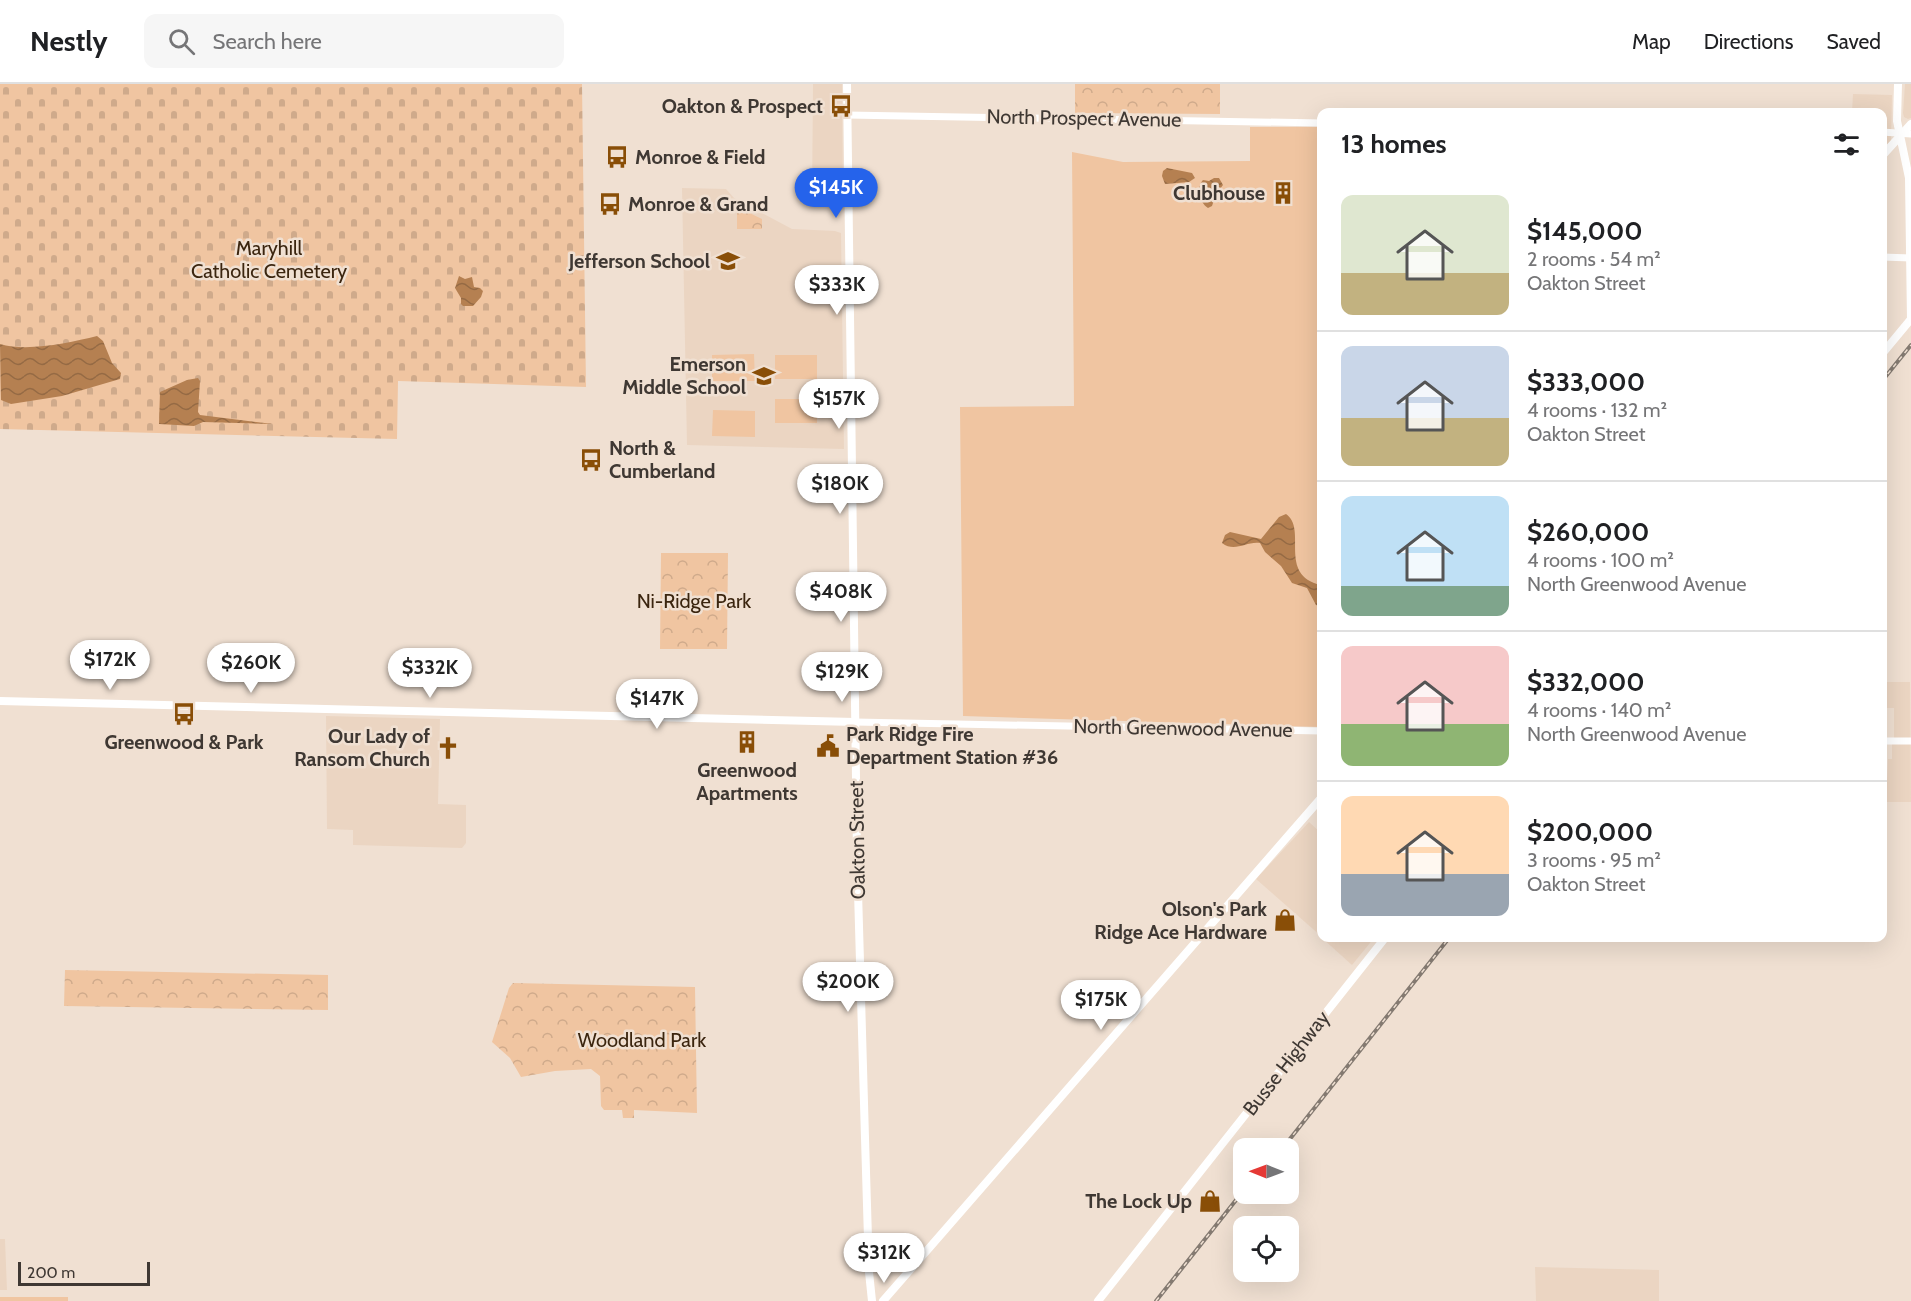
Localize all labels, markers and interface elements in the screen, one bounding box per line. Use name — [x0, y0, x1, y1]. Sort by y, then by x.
search box — [144, 14, 564, 68]
text: Nestly — [30, 24, 108, 58]
icon: search — [165, 25, 198, 58]
text: Search here — [213, 28, 322, 55]
text: Map — [1632, 29, 1671, 54]
text: Directions — [1704, 29, 1793, 54]
text: Saved — [1826, 29, 1881, 54]
bus stop icon: Oakton & Prospect — [828, 93, 854, 119]
place label: Oakton & Prospect — [662, 94, 823, 118]
street label: North Prospect Avenue — [986, 104, 1182, 132]
text: 13 homes — [1341, 128, 1447, 160]
icon: filters — [1830, 128, 1863, 161]
bus stop icon: Monroe & Field — [604, 144, 630, 170]
place label: Monroe & Field — [635, 145, 766, 169]
pin: $145K — [794, 168, 878, 219]
text: $145K — [809, 175, 863, 199]
building icon: Clubhouse — [1270, 180, 1296, 206]
place label: Clubhouse — [1173, 181, 1265, 205]
bus stop icon: Monroe & Grand — [597, 191, 623, 217]
place label: Monroe & Grand — [628, 192, 769, 216]
text: $145,000 — [1527, 215, 1643, 247]
icon: home — [1389, 219, 1461, 291]
park label: Maryhill Catholic Cemetery — [191, 236, 347, 283]
text: 2 rooms · 54 m² — [1527, 247, 1661, 271]
school or university icon: Jefferson School — [715, 248, 741, 274]
place label: Jefferson School — [568, 249, 710, 273]
pin: $333K — [795, 265, 879, 316]
text: Oakton Street — [1527, 271, 1646, 295]
text: $333K — [809, 272, 865, 296]
place label: Emerson Middle School — [622, 352, 746, 399]
school or university icon: Emerson Middle School — [751, 363, 777, 389]
text: $333,000 — [1527, 366, 1645, 398]
icon: home — [1389, 370, 1461, 442]
pin: $157K — [797, 379, 881, 430]
text: $157K — [813, 386, 865, 410]
text: 4 rooms · 132 m² — [1527, 398, 1667, 422]
text: Oakton Street — [1527, 422, 1646, 446]
place label: North & Cumberland — [609, 436, 715, 483]
bus stop icon: North & Cumberland — [578, 447, 604, 473]
pin: $180K — [798, 464, 882, 515]
text: $180K — [811, 471, 869, 495]
text: $260,000 — [1527, 516, 1649, 548]
icon: home — [1389, 520, 1461, 592]
text: 4 rooms · 100 m² — [1527, 548, 1674, 572]
pin: $408K — [799, 572, 883, 623]
text: North Greenwood Avenue — [1527, 572, 1747, 596]
text: $408K — [810, 579, 872, 603]
park label: Ni-Ridge Park — [637, 589, 751, 613]
pin: $172K — [68, 640, 152, 691]
pin: $260K — [209, 643, 293, 694]
text: $172K — [84, 647, 136, 671]
pin: $332K — [388, 648, 472, 699]
text: $260K — [221, 650, 281, 674]
pin: $129K — [800, 652, 884, 703]
text: $332K — [402, 655, 458, 679]
text: $129K — [815, 659, 869, 683]
text: $332,000 — [1527, 666, 1645, 698]
icon: home — [1389, 670, 1461, 742]
pin: $147K — [615, 679, 699, 730]
text: $147K — [630, 686, 684, 710]
text: 4 rooms · 140 m² — [1527, 698, 1671, 722]
bus stop icon: Greenwood & Park — [171, 701, 197, 727]
street label: North Greenwood Avenue — [1073, 714, 1293, 742]
place label: Park Ridge Fire Department Station #36 — [846, 722, 1058, 769]
text: North Greenwood Avenue — [1527, 722, 1747, 746]
place label: Our Lady of Ransom Church — [294, 724, 430, 771]
building icon: Greenwood Apartments — [734, 729, 760, 755]
place label: Greenwood & Park — [104, 730, 264, 754]
public building icon: Park Ridge Fire Department Station #36 — [815, 733, 841, 759]
church icon: Our Lady of Ransom Church — [435, 735, 461, 761]
place label: Greenwood Apartments — [696, 758, 798, 805]
street label: Oakton Street — [844, 780, 870, 899]
text: $200,000 — [1527, 816, 1653, 848]
icon: home — [1389, 820, 1461, 892]
text: 3 rooms · 95 m² — [1527, 848, 1661, 872]
text: Oakton Street — [1527, 872, 1646, 896]
place label: Olson's Park Ridge Ace Hardware — [1094, 897, 1267, 944]
shop icon: Olson's Park Ridge Ace Hardware — [1272, 907, 1298, 933]
pin: $200K — [806, 962, 890, 1013]
text: $200K — [817, 969, 879, 993]
pin: $175K — [1059, 980, 1143, 1031]
text: $175K — [1075, 987, 1127, 1011]
street label: Busse Highway — [1238, 1006, 1334, 1120]
park label: Woodland Park — [578, 1028, 706, 1052]
north arrow — [1233, 1138, 1299, 1204]
map controls — [1233, 1138, 1299, 1282]
shop icon: The Lock Up — [1197, 1188, 1223, 1214]
place label: The Lock Up — [1085, 1189, 1192, 1213]
button: locate — [1233, 1216, 1299, 1282]
pin: $312K — [842, 1233, 926, 1284]
text: $312K — [858, 1240, 910, 1264]
scale bar — [18, 1259, 150, 1286]
text: 200 m — [27, 1263, 75, 1282]

